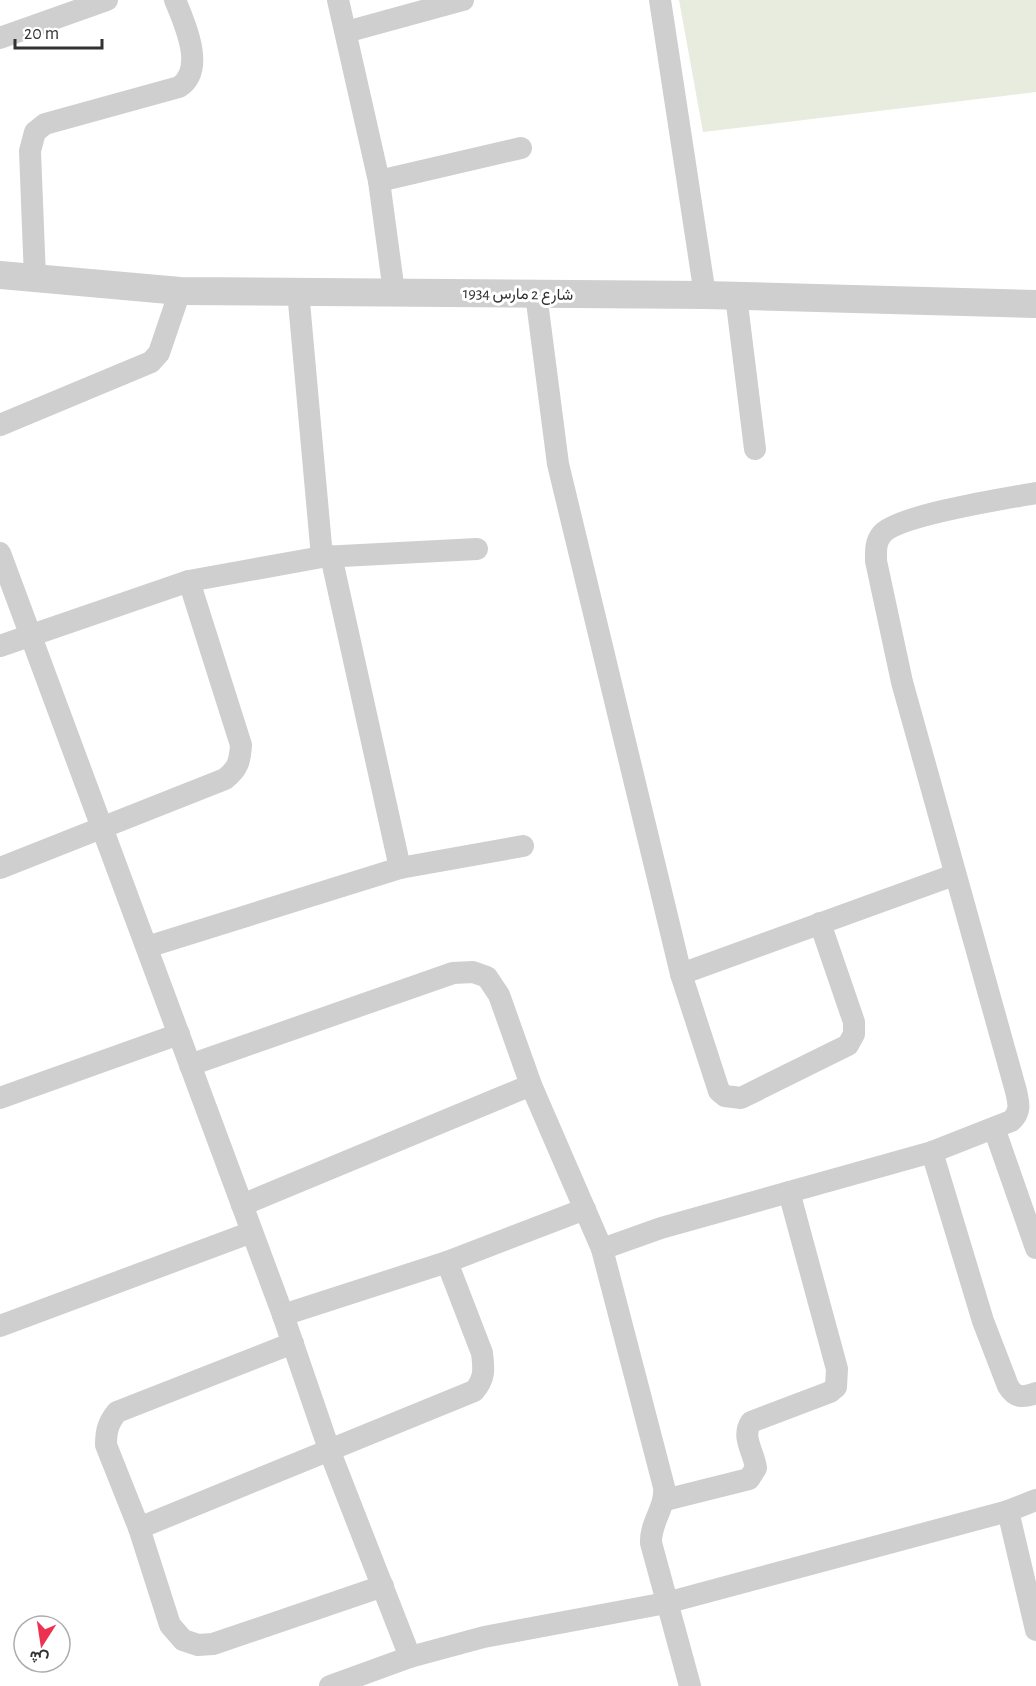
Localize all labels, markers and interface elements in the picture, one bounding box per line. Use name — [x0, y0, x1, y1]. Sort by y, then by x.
scale bar — [15, 12, 102, 50]
text: 20 m — [24, 25, 59, 43]
street label: شارع 2 مارس 1934 — [463, 285, 573, 306]
north arrow — [12, 1614, 72, 1674]
text: ش — [28, 1647, 50, 1668]

